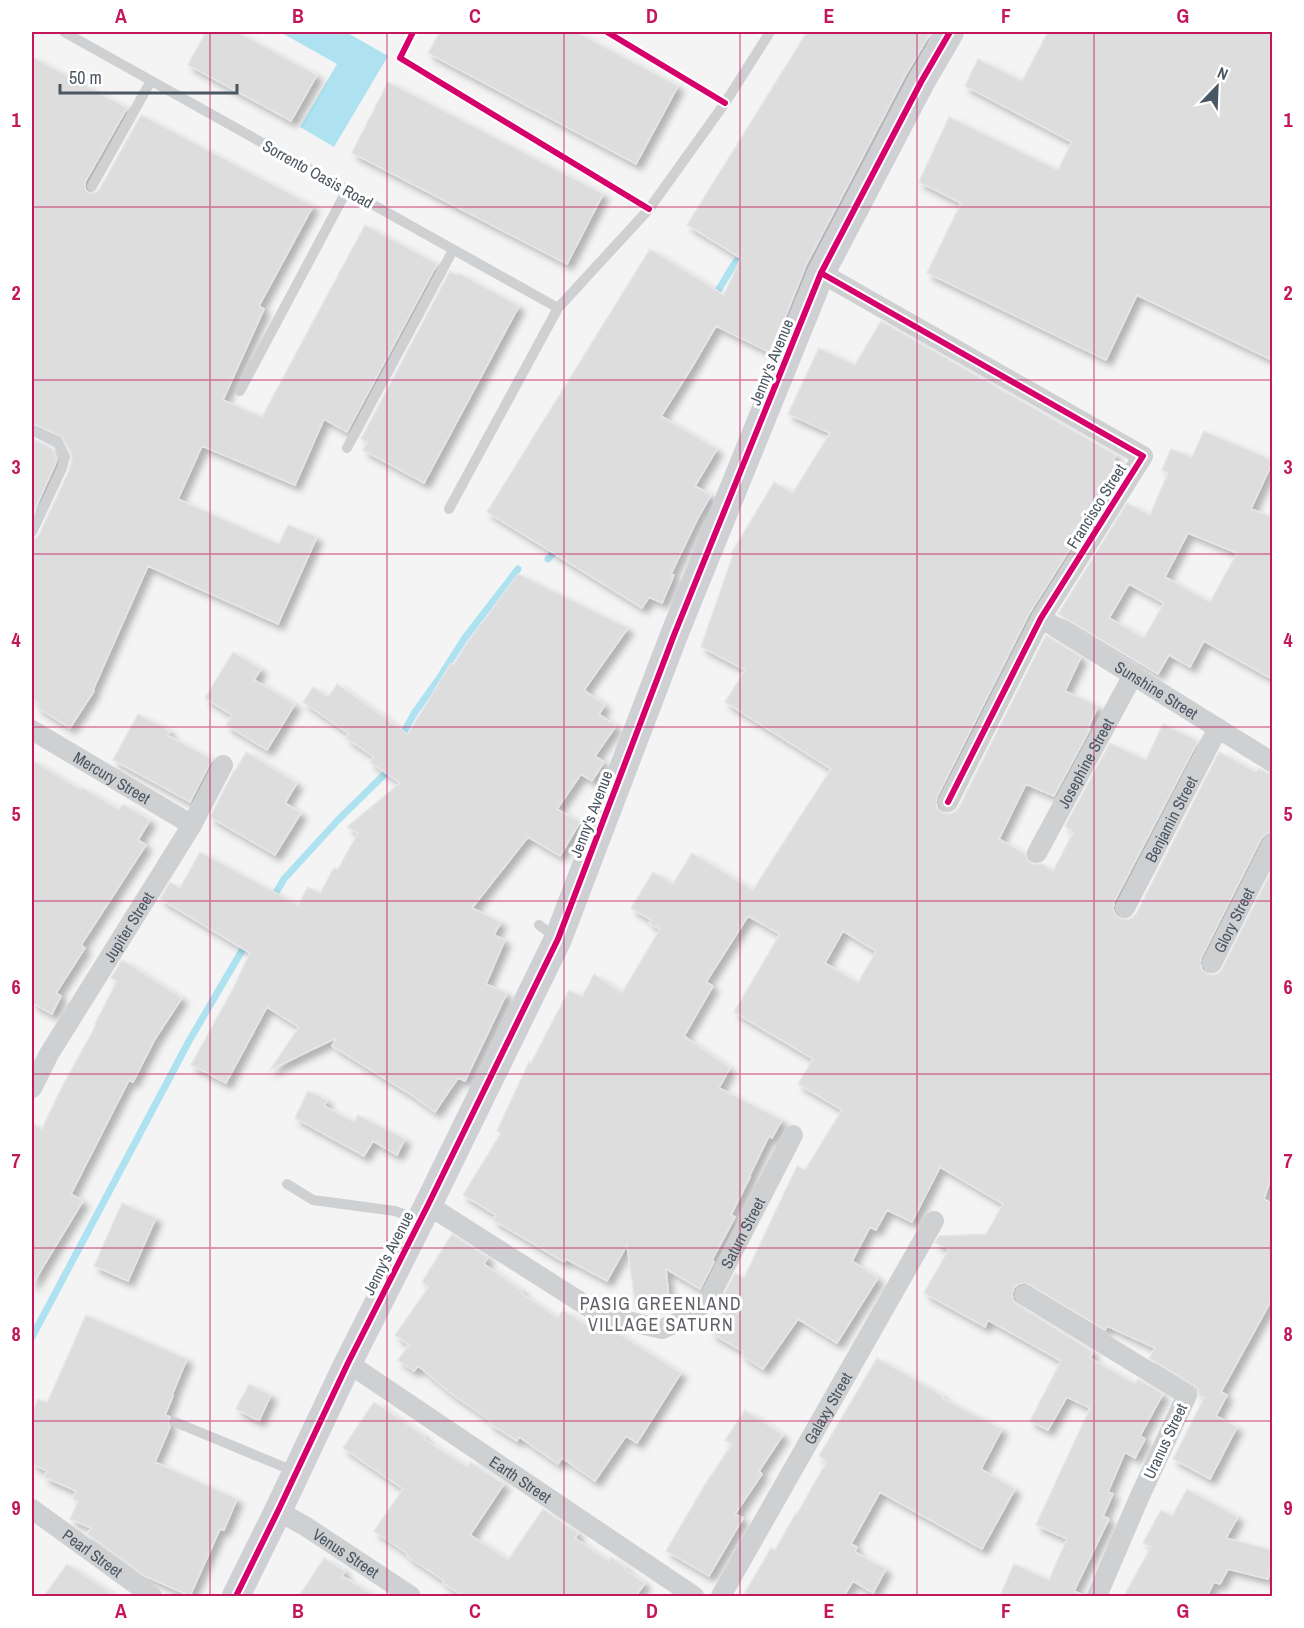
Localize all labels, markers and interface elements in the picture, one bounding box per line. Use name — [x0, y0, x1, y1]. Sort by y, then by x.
text: A — [115, 2, 127, 29]
text: B — [292, 2, 304, 29]
text: C — [469, 2, 481, 29]
text: D — [646, 2, 658, 29]
text: E — [824, 2, 835, 29]
text: F — [1001, 2, 1011, 29]
text: G — [1177, 2, 1189, 29]
scale bar — [60, 57, 237, 95]
north arrow — [1187, 57, 1247, 117]
text: N — [1214, 61, 1232, 85]
text: 50 m — [69, 65, 102, 90]
text: 1 — [11, 106, 21, 133]
text: 1 — [1283, 106, 1293, 133]
street label: Sorrento Oasis Road — [259, 135, 377, 213]
text: 2 — [11, 279, 21, 306]
text: 2 — [1283, 279, 1293, 306]
street label: Jenny's Avenue — [744, 316, 798, 408]
text: 3 — [11, 453, 21, 480]
text: 3 — [1283, 453, 1293, 480]
street label: Francisco Street — [1061, 459, 1131, 553]
text: 4 — [11, 626, 21, 653]
text: 4 — [1283, 626, 1293, 653]
street label: Sunshine Street — [1111, 656, 1202, 724]
street label: Josephine Street — [1052, 714, 1119, 812]
street label: Mercury Street — [69, 746, 155, 809]
street label: Jenny's Avenue — [564, 767, 618, 861]
street label: Benjamin Street — [1140, 772, 1202, 866]
text: 5 — [11, 800, 21, 827]
text: 5 — [1283, 800, 1293, 827]
street label: Glory Street — [1208, 884, 1259, 956]
street label: Jupiter Street — [98, 887, 159, 966]
text: 6 — [11, 973, 21, 1000]
text: 6 — [1283, 973, 1293, 1000]
text: 7 — [11, 1147, 21, 1174]
text: 7 — [1283, 1147, 1293, 1174]
street label: Saturn Street — [715, 1193, 770, 1272]
street label: Jenny's Avenue — [357, 1207, 419, 1299]
district label: PASIG GREENLAND VILLAGE SATURN — [580, 1291, 742, 1337]
text: 8 — [11, 1320, 21, 1347]
text: 8 — [1283, 1320, 1293, 1347]
street label: Galaxy Street — [798, 1368, 857, 1448]
street label: Uranus Street — [1138, 1399, 1192, 1482]
street label: Earth Street — [485, 1450, 556, 1508]
text: 9 — [11, 1494, 21, 1521]
text: 9 — [1283, 1494, 1293, 1521]
street label: Venus Street — [309, 1523, 384, 1583]
street label: Pearl Street — [58, 1524, 128, 1582]
text: A — [115, 1597, 127, 1624]
text: B — [292, 1597, 304, 1624]
text: C — [469, 1597, 481, 1624]
text: D — [646, 1597, 658, 1624]
text: E — [824, 1597, 835, 1624]
text: F — [1001, 1597, 1011, 1624]
text: G — [1177, 1597, 1189, 1624]

